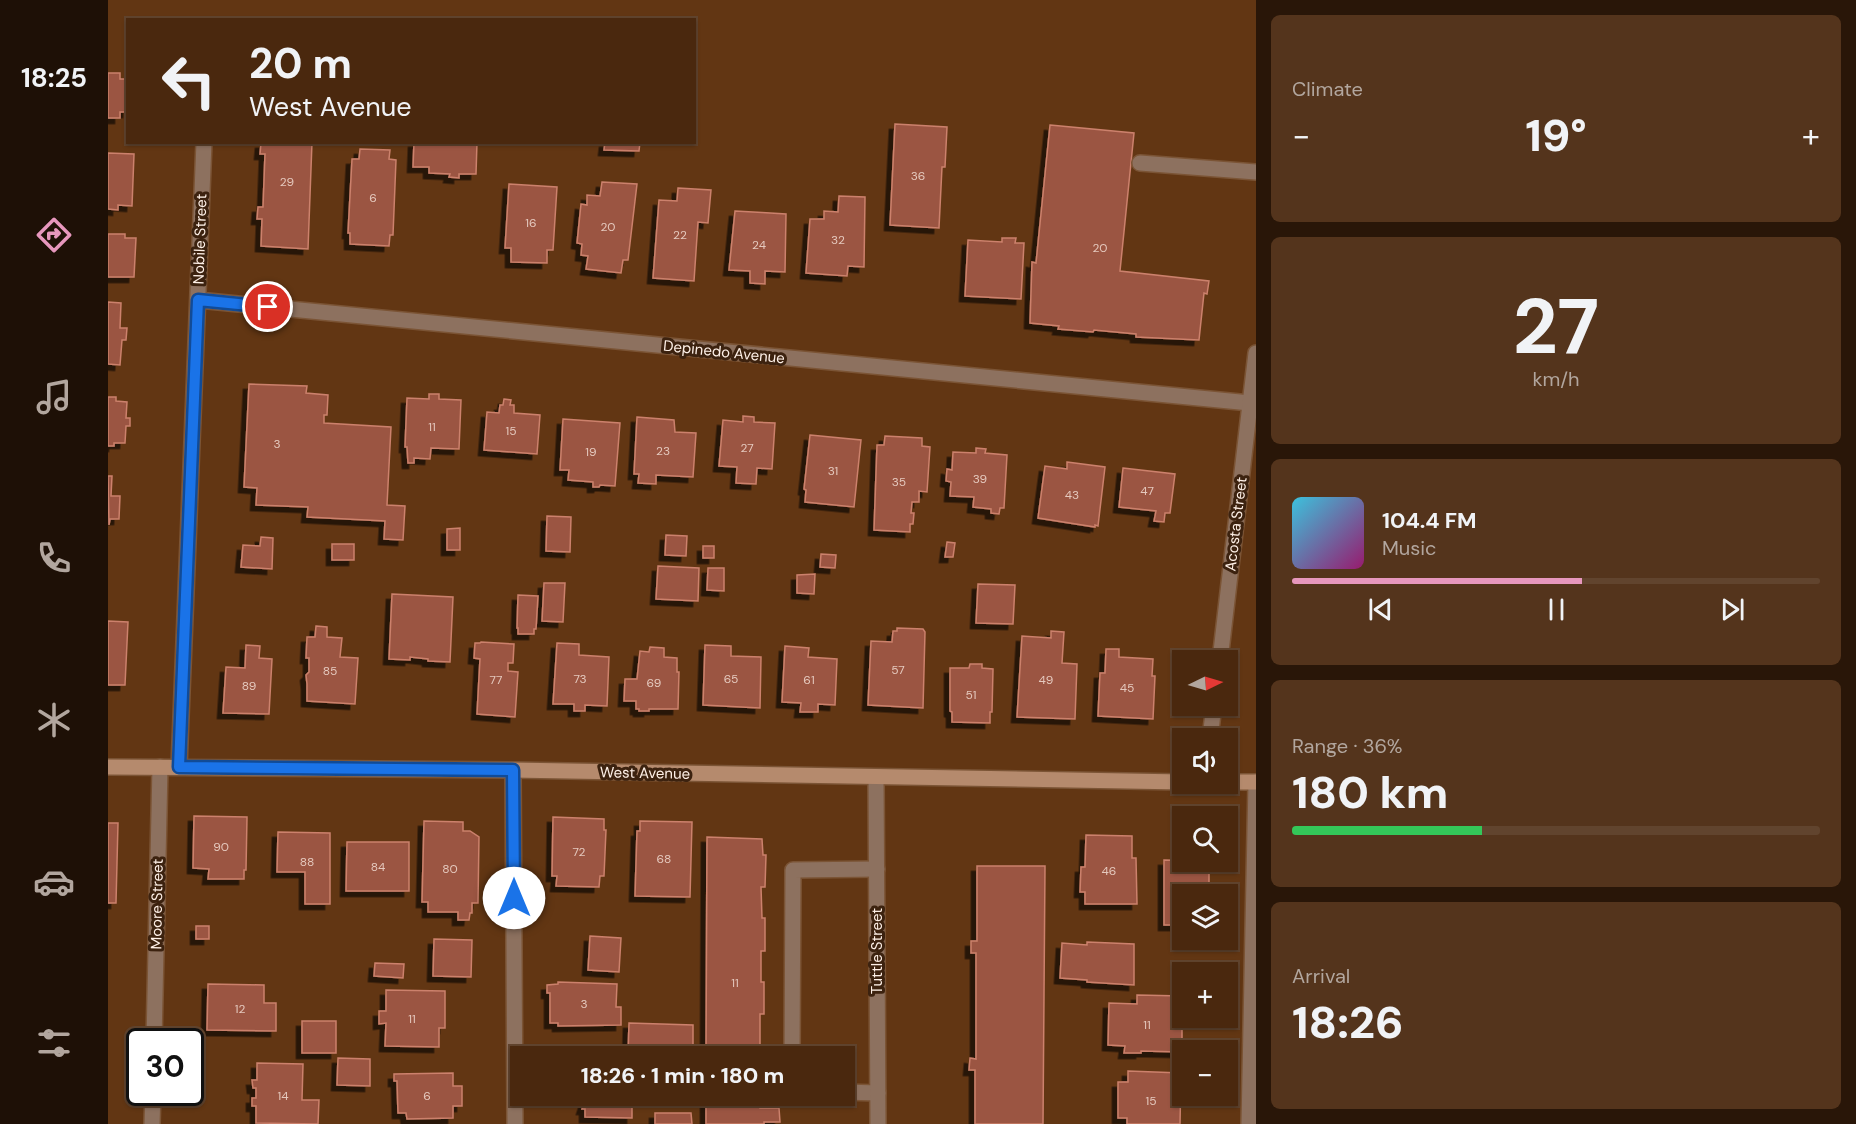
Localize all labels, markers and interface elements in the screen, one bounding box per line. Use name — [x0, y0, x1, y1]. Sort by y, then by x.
text: 20 m — [249, 36, 352, 91]
icon: left — [150, 42, 228, 120]
text: 18:25 — [21, 60, 87, 95]
text: Climate — [1292, 76, 1363, 102]
text: West Avenue — [249, 89, 412, 124]
text: 19° — [1525, 106, 1587, 165]
text: − — [1292, 114, 1310, 157]
text: + — [1802, 114, 1820, 157]
house number: 36 — [911, 168, 925, 184]
house number: 29 — [280, 174, 294, 190]
house number: 6 — [369, 190, 377, 206]
street label: Nobile Street — [188, 193, 212, 285]
icon: directions — [33, 214, 75, 256]
house number: 16 — [525, 215, 537, 231]
house number: 20 — [600, 219, 616, 235]
house number: 22 — [673, 227, 687, 243]
house number: 32 — [831, 232, 845, 248]
house number: 24 — [752, 237, 766, 253]
house number: 20 — [1092, 240, 1108, 256]
text: 27 — [1513, 276, 1599, 377]
pin — [242, 281, 293, 332]
icon: arrive — [251, 290, 284, 323]
street label: Depinedo Avenue — [662, 336, 786, 368]
text: km/h — [1532, 366, 1580, 392]
icon: music — [33, 376, 75, 418]
house number: 11 — [428, 419, 436, 435]
house number: 15 — [505, 423, 517, 439]
house number: 3 — [273, 436, 281, 452]
house number: 27 — [740, 440, 754, 456]
house number: 23 — [656, 443, 670, 459]
house number: 19 — [585, 444, 597, 460]
house number: 31 — [828, 463, 838, 479]
house number: 39 — [973, 471, 987, 487]
house number: 35 — [892, 474, 906, 490]
street label: Acosta Street — [1220, 476, 1252, 572]
house number: 47 — [1140, 483, 1154, 499]
house number: 43 — [1065, 487, 1079, 503]
text: 104.4 FM — [1382, 506, 1477, 535]
text: Music — [1382, 535, 1437, 561]
icon: phone — [33, 537, 75, 579]
icon: previous — [1364, 593, 1397, 626]
icon: pause — [1540, 593, 1573, 626]
icon: next — [1716, 593, 1749, 626]
north arrow — [1172, 650, 1238, 716]
map controls — [1172, 650, 1238, 1106]
house number: 57 — [891, 662, 905, 678]
house number: 85 — [323, 663, 337, 679]
house number: 73 — [573, 671, 587, 687]
house number: 65 — [724, 671, 738, 687]
house number: 77 — [490, 672, 502, 688]
house number: 61 — [803, 672, 815, 688]
house number: 49 — [1039, 672, 1053, 688]
house number: 69 — [647, 675, 661, 691]
house number: 89 — [242, 678, 256, 694]
house number: 45 — [1120, 680, 1134, 696]
house number: 51 — [965, 687, 977, 703]
icon: climate — [33, 699, 75, 741]
button: sound — [1172, 728, 1238, 794]
text: Range · 36% — [1292, 733, 1402, 759]
street label: West Avenue — [600, 762, 690, 784]
text: 180 km — [1292, 763, 1448, 822]
button: search — [1172, 806, 1238, 872]
house number: 90 — [213, 839, 229, 855]
house number: 72 — [572, 844, 586, 860]
house number: 68 — [657, 851, 671, 867]
house number: 88 — [300, 854, 314, 870]
street label: Moore Street — [146, 858, 168, 950]
house number: 84 — [371, 859, 385, 875]
icon: car — [33, 861, 75, 903]
house number: 80 — [442, 861, 458, 877]
house number: 46 — [1102, 863, 1116, 879]
position arrow — [482, 866, 546, 930]
button: layers — [1172, 884, 1238, 950]
street label: Tuttle Street — [867, 908, 887, 994]
button: + — [1172, 962, 1238, 1028]
text: Arrival — [1292, 963, 1350, 989]
house number: 11 — [731, 975, 739, 991]
text: 18:26 — [1292, 993, 1403, 1052]
house number: 3 — [580, 996, 588, 1012]
house number: 12 — [235, 1001, 245, 1017]
house number: 11 — [408, 1011, 416, 1027]
house number: 11 — [1143, 1017, 1151, 1033]
icon: filters — [33, 1022, 75, 1064]
speed limit sign: 30 — [126, 1028, 204, 1106]
button: − — [1172, 1040, 1238, 1106]
text: 18:26 · 1 min · 180 m — [581, 1061, 784, 1090]
house number: 14 — [277, 1088, 289, 1104]
house number: 6 — [423, 1088, 431, 1104]
house number: 15 — [1145, 1093, 1157, 1109]

